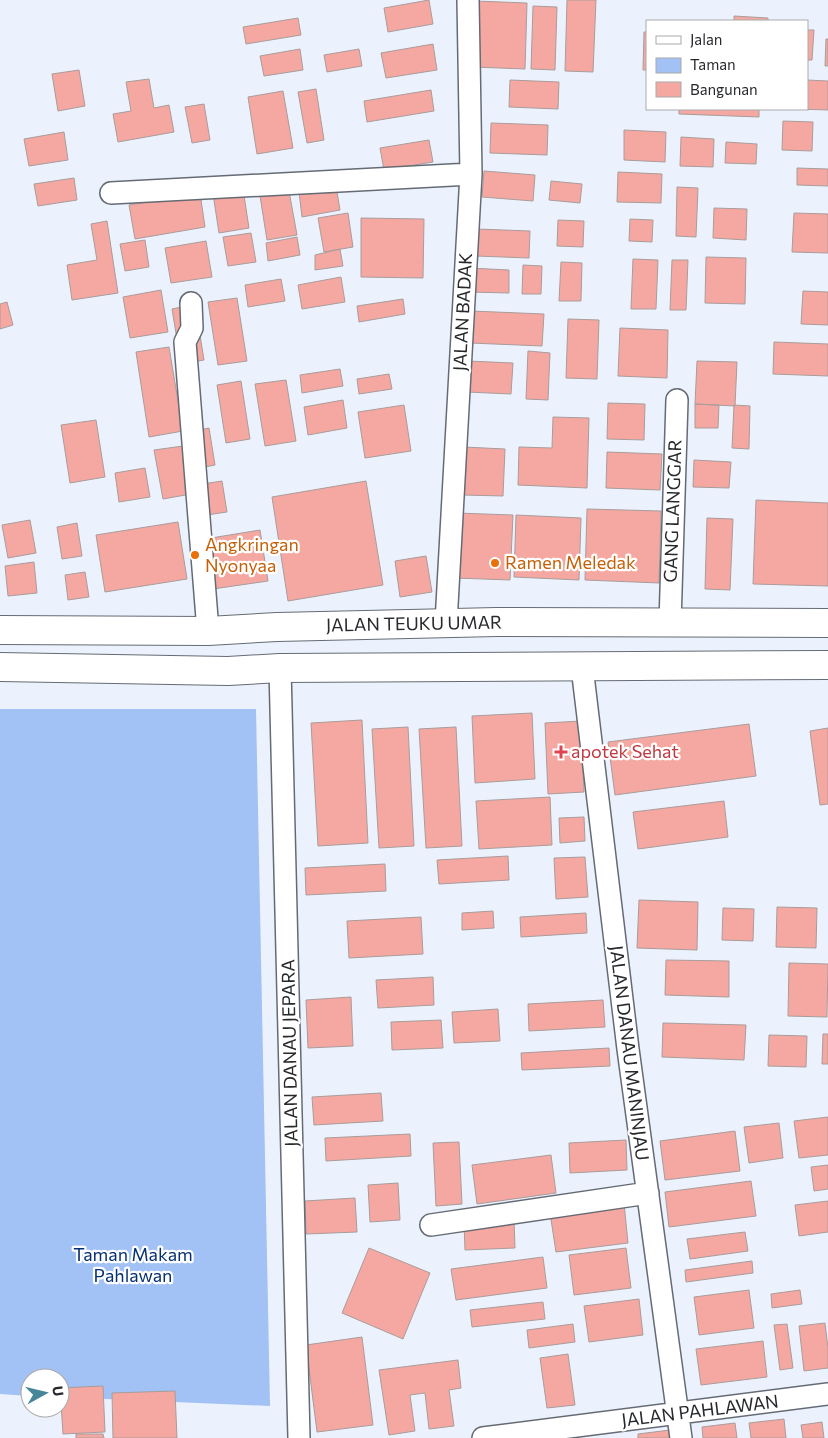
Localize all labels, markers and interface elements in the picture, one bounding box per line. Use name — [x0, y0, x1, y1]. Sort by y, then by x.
legend — [646, 20, 808, 110]
text: Jalan — [690, 30, 722, 48]
text: Taman — [690, 55, 736, 73]
text: Bangunan — [690, 80, 758, 98]
street label: JALAN BADAK — [448, 252, 476, 372]
street label: GANG LANGGAR — [659, 439, 685, 583]
place label: Angkringan Nyonyaa — [205, 533, 299, 576]
marker: Angkringan Nyonyaa — [189, 549, 201, 561]
place label: Ramen Meledak — [505, 551, 636, 573]
marker: Ramen Meledak — [489, 557, 501, 569]
street label: JALAN TEUKU UMAR — [326, 610, 502, 636]
place label: apotek Sehat — [571, 740, 679, 762]
marker: apotek Sehat — [555, 746, 567, 758]
street label: JALAN DANAU MANINJAU — [606, 944, 654, 1162]
street label: JALAN DANAU JEPARA — [276, 959, 302, 1147]
park label: Taman Makam Pahlawan — [73, 1243, 193, 1286]
north arrow — [20, 1368, 70, 1418]
text: U — [49, 1385, 67, 1397]
street label: JALAN PAHLAWAN — [620, 1389, 780, 1431]

